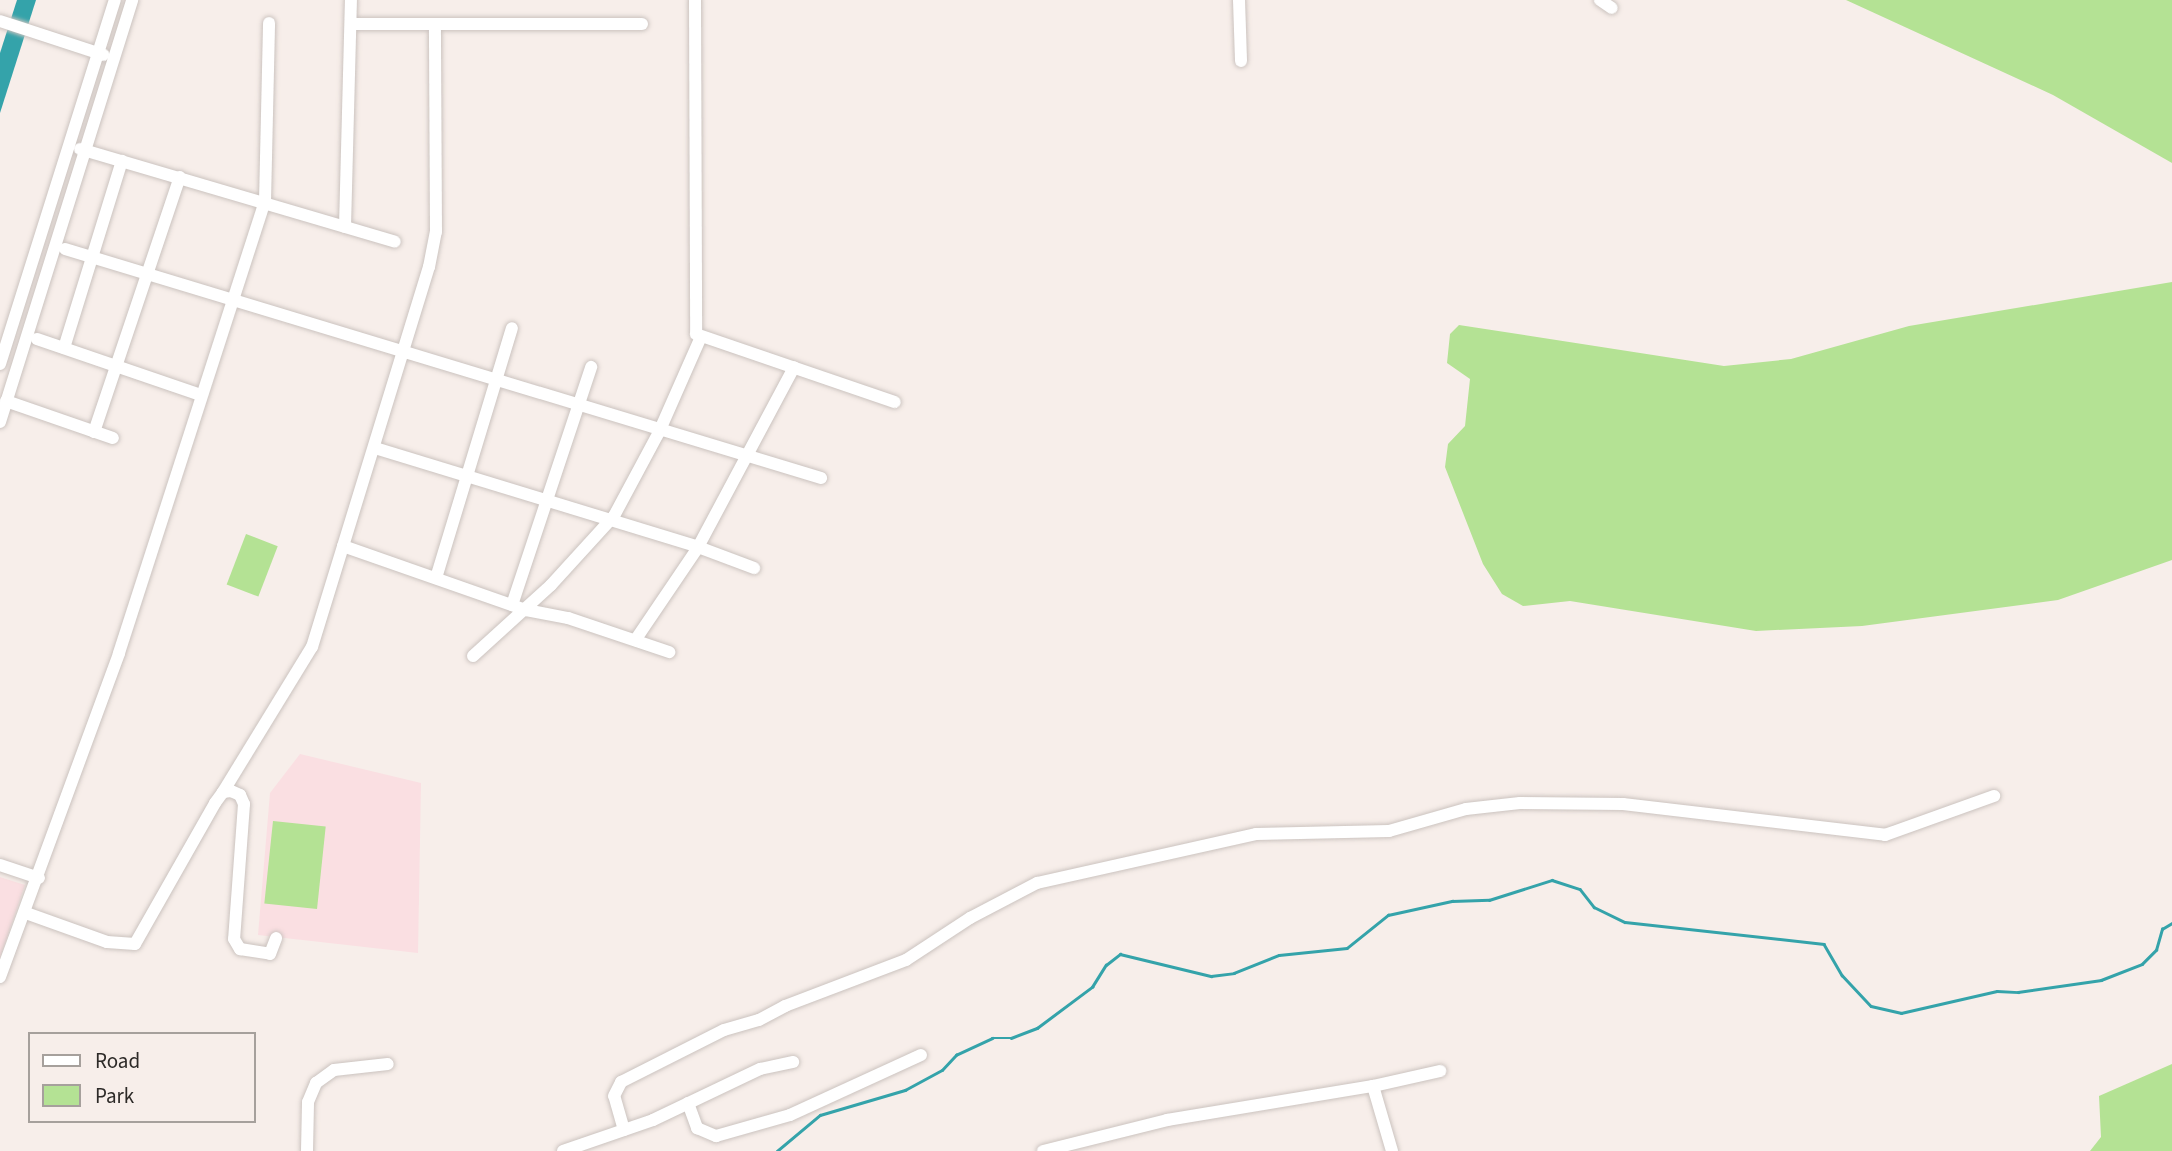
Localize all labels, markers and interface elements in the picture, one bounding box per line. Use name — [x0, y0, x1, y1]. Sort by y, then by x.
legend — [28, 1032, 256, 1123]
text: Road — [95, 1046, 140, 1076]
text: Park — [95, 1081, 134, 1111]

